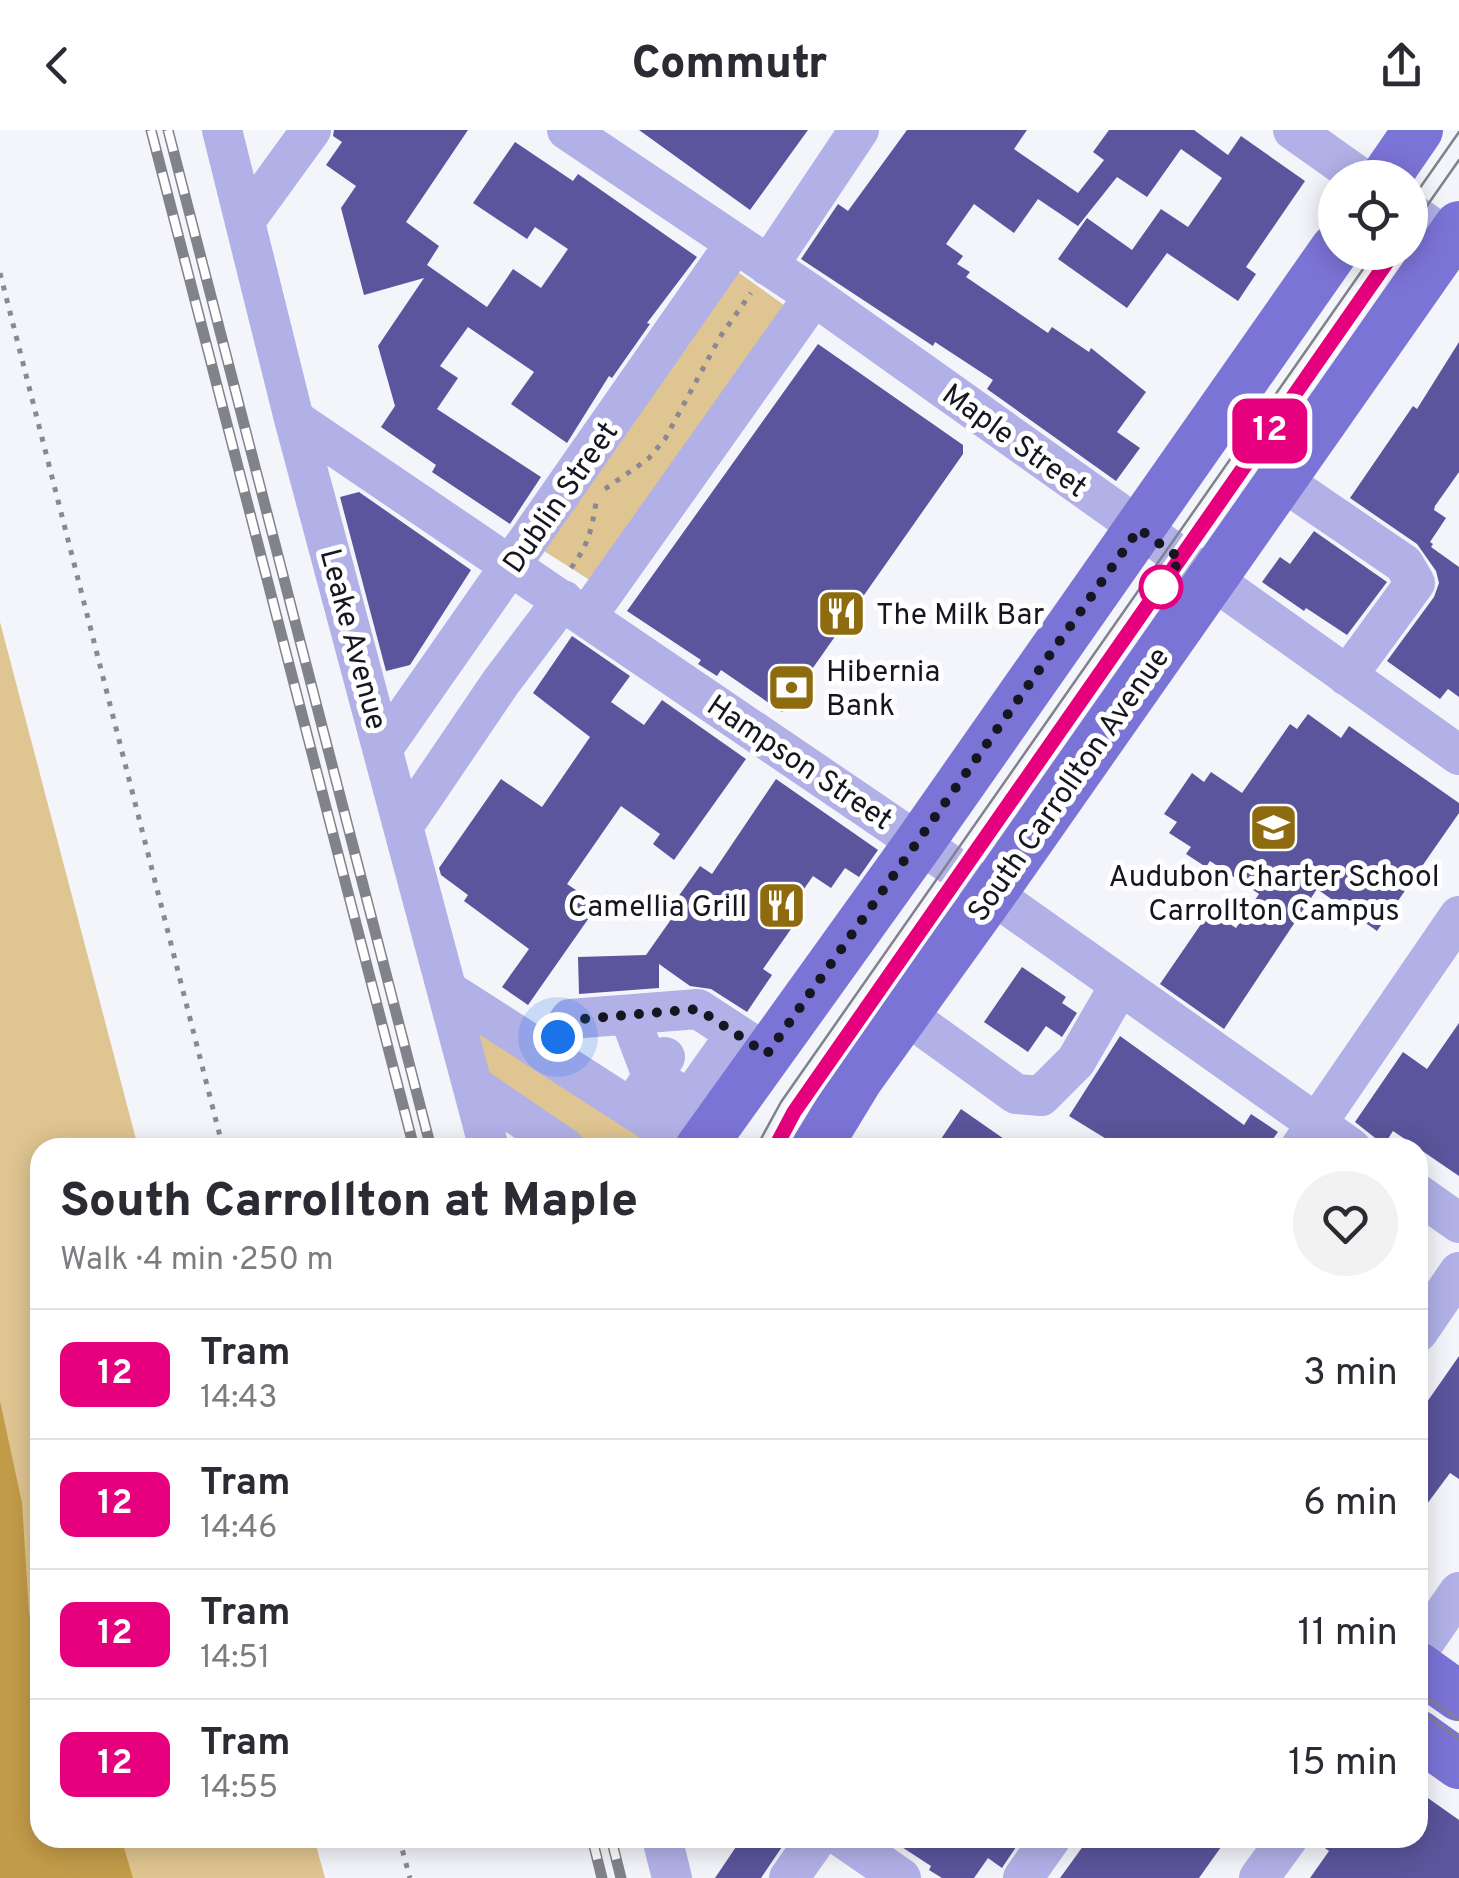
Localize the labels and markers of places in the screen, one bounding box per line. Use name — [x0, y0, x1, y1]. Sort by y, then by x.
unlabelled marker — [1140, 566, 1182, 608]
restaurant icon: The Milk Bar — [815, 588, 867, 640]
place label: The Milk Bar — [876, 598, 1045, 635]
place label: Hibernia Bank — [826, 655, 940, 726]
bank icon: Hibernia Bank — [765, 662, 817, 714]
school or university icon: Audubon Charter School Carrollton Campus — [1248, 801, 1300, 853]
place label: Audubon Charter School Carrollton Campus — [1108, 860, 1440, 931]
restaurant icon: Camellia Grill — [756, 880, 808, 932]
place label: Camellia Grill — [568, 890, 747, 927]

